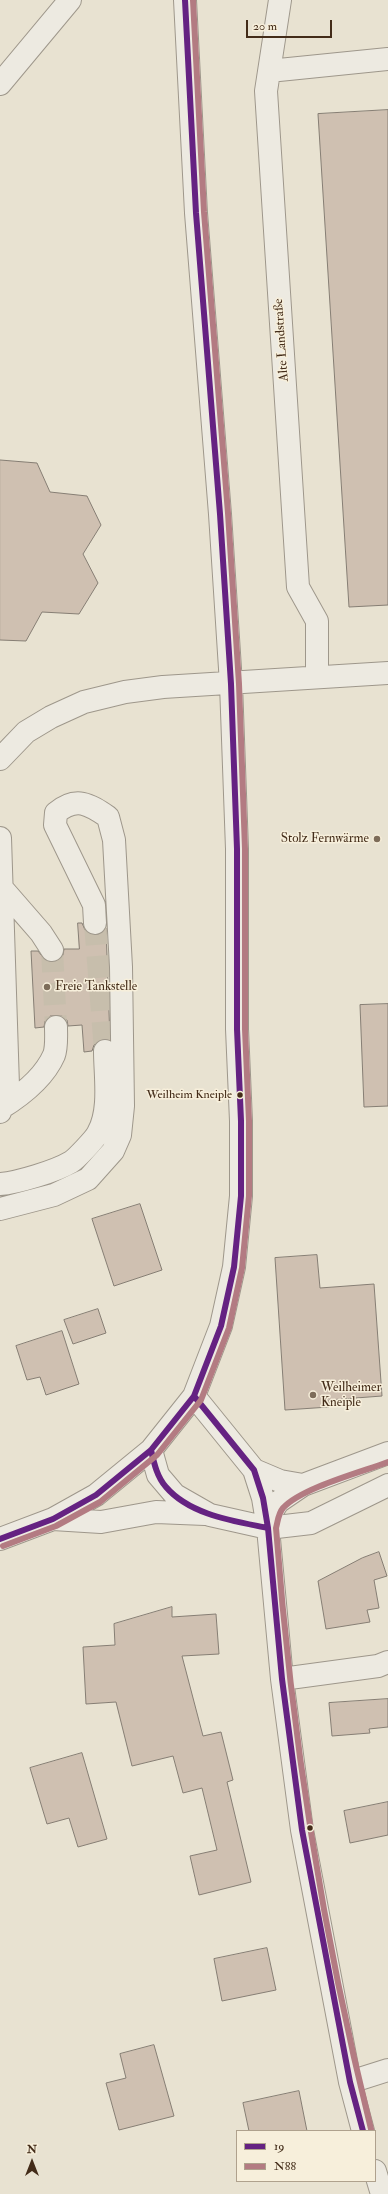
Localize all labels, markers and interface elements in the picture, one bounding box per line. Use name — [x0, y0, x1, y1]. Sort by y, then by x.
scale bar — [248, 12, 334, 38]
text: 20 m — [253, 19, 277, 34]
street label: Alte Landstraße — [271, 298, 293, 382]
place label: Stolz Fernwärme — [281, 831, 369, 847]
marker: Stolz Fernwärme — [372, 834, 382, 844]
place label: Freie Tankstelle — [55, 979, 137, 995]
marker: Freie Tankstelle — [42, 982, 52, 992]
place label: Weilheim Kneiple — [146, 1088, 232, 1102]
marker: Weilheim Kneiple — [235, 1090, 245, 1100]
place label: Weilheimer Kneiple — [321, 1380, 381, 1411]
marker: Weilheimer Kneiple — [308, 1390, 318, 1400]
unlabelled marker — [305, 1823, 315, 1833]
legend — [236, 2130, 376, 2182]
text: 19 — [274, 2139, 284, 2154]
north arrow — [12, 2142, 52, 2182]
text: N — [27, 2143, 37, 2156]
text: N88 — [274, 2159, 296, 2174]

